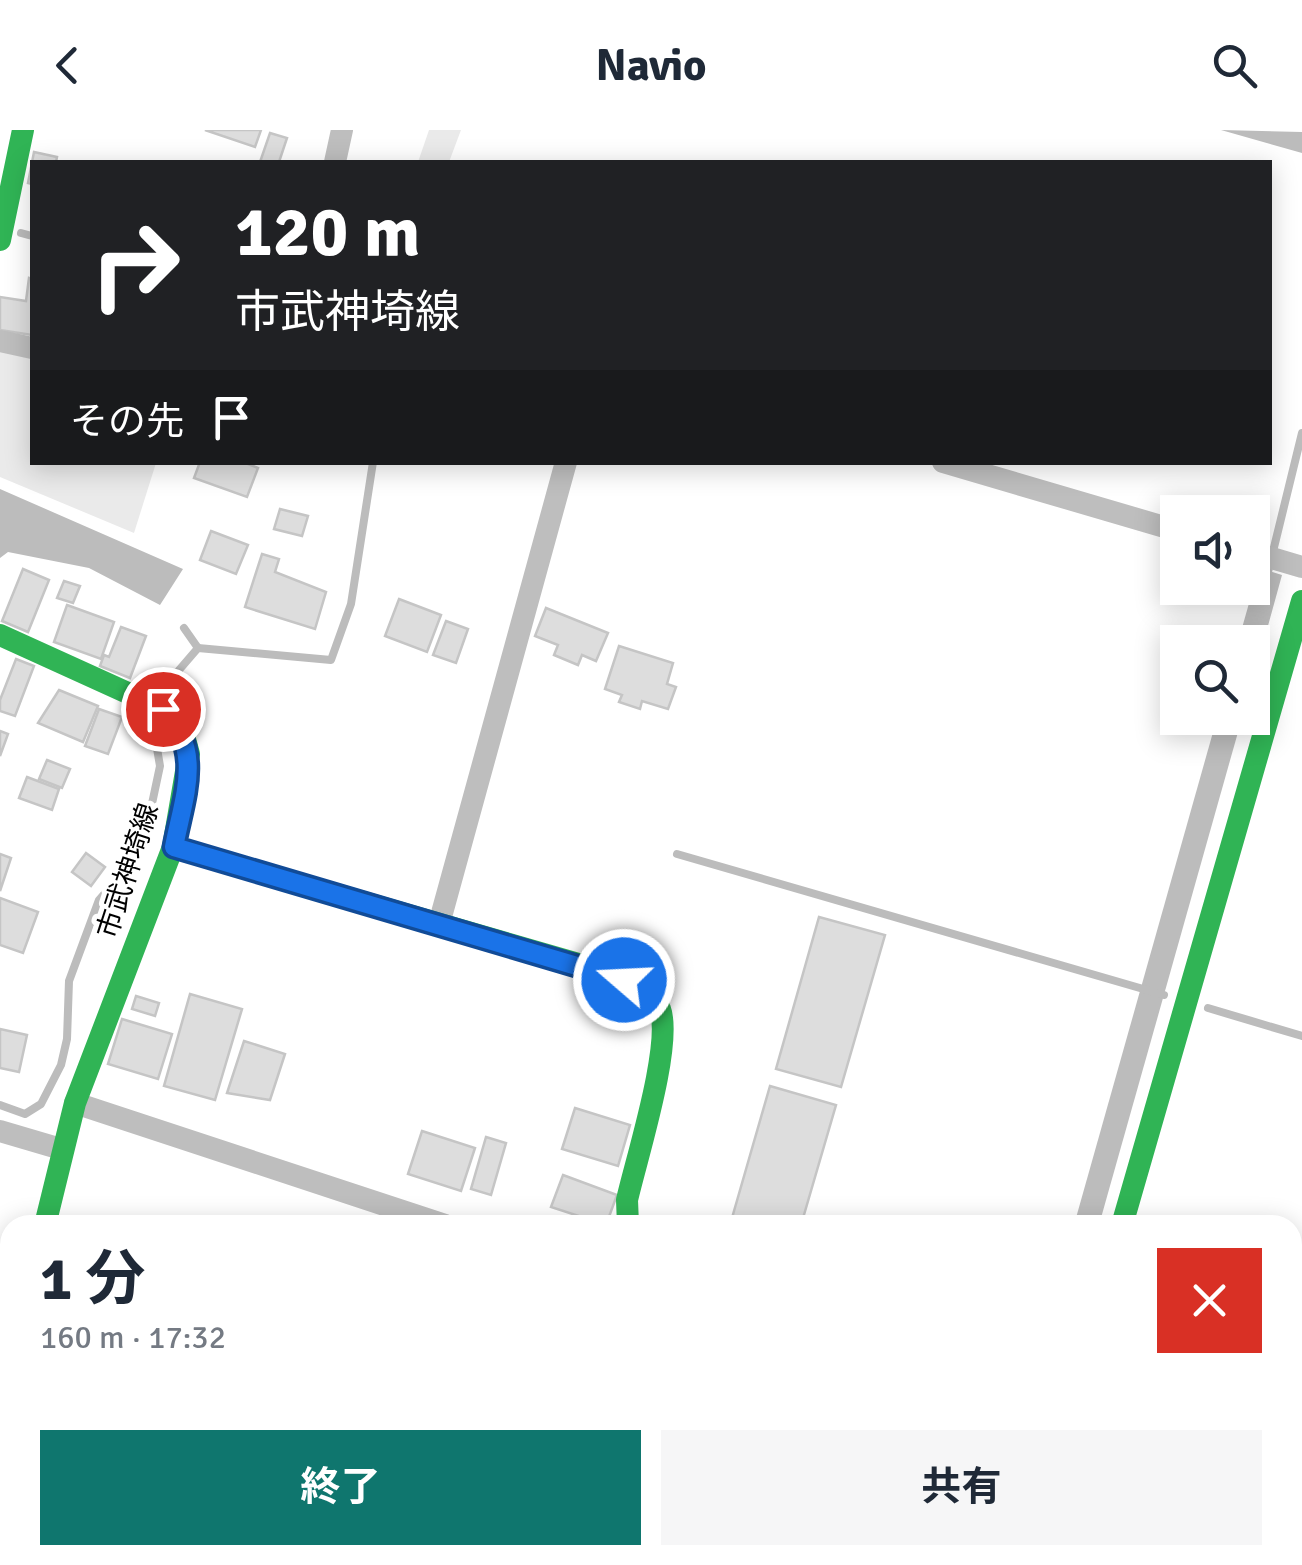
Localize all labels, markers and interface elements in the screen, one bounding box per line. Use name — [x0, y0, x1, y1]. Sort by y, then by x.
icon: back — [40, 38, 95, 93]
text: Navio — [595, 38, 707, 93]
icon: search — [1207, 38, 1262, 93]
text: 120 m — [235, 189, 420, 275]
icon: right — [70, 200, 200, 330]
text: 市武神埼線 — [235, 285, 460, 340]
icon: arrive — [204, 390, 259, 445]
text: その先 — [70, 398, 184, 445]
map controls — [1160, 495, 1270, 735]
button: sound — [1160, 495, 1270, 605]
button: search — [1160, 625, 1270, 735]
pin — [121, 667, 206, 752]
icon: arrive — [136, 682, 191, 737]
street label: 市武神埼線 — [90, 799, 166, 943]
position arrow — [572, 928, 676, 1032]
text: 1 分 — [40, 1243, 146, 1317]
button: close — [1157, 1248, 1262, 1353]
text: 160 m · 17:32 — [40, 1318, 226, 1357]
button: 終了 — [40, 1430, 641, 1545]
button: 共有 — [661, 1430, 1262, 1545]

